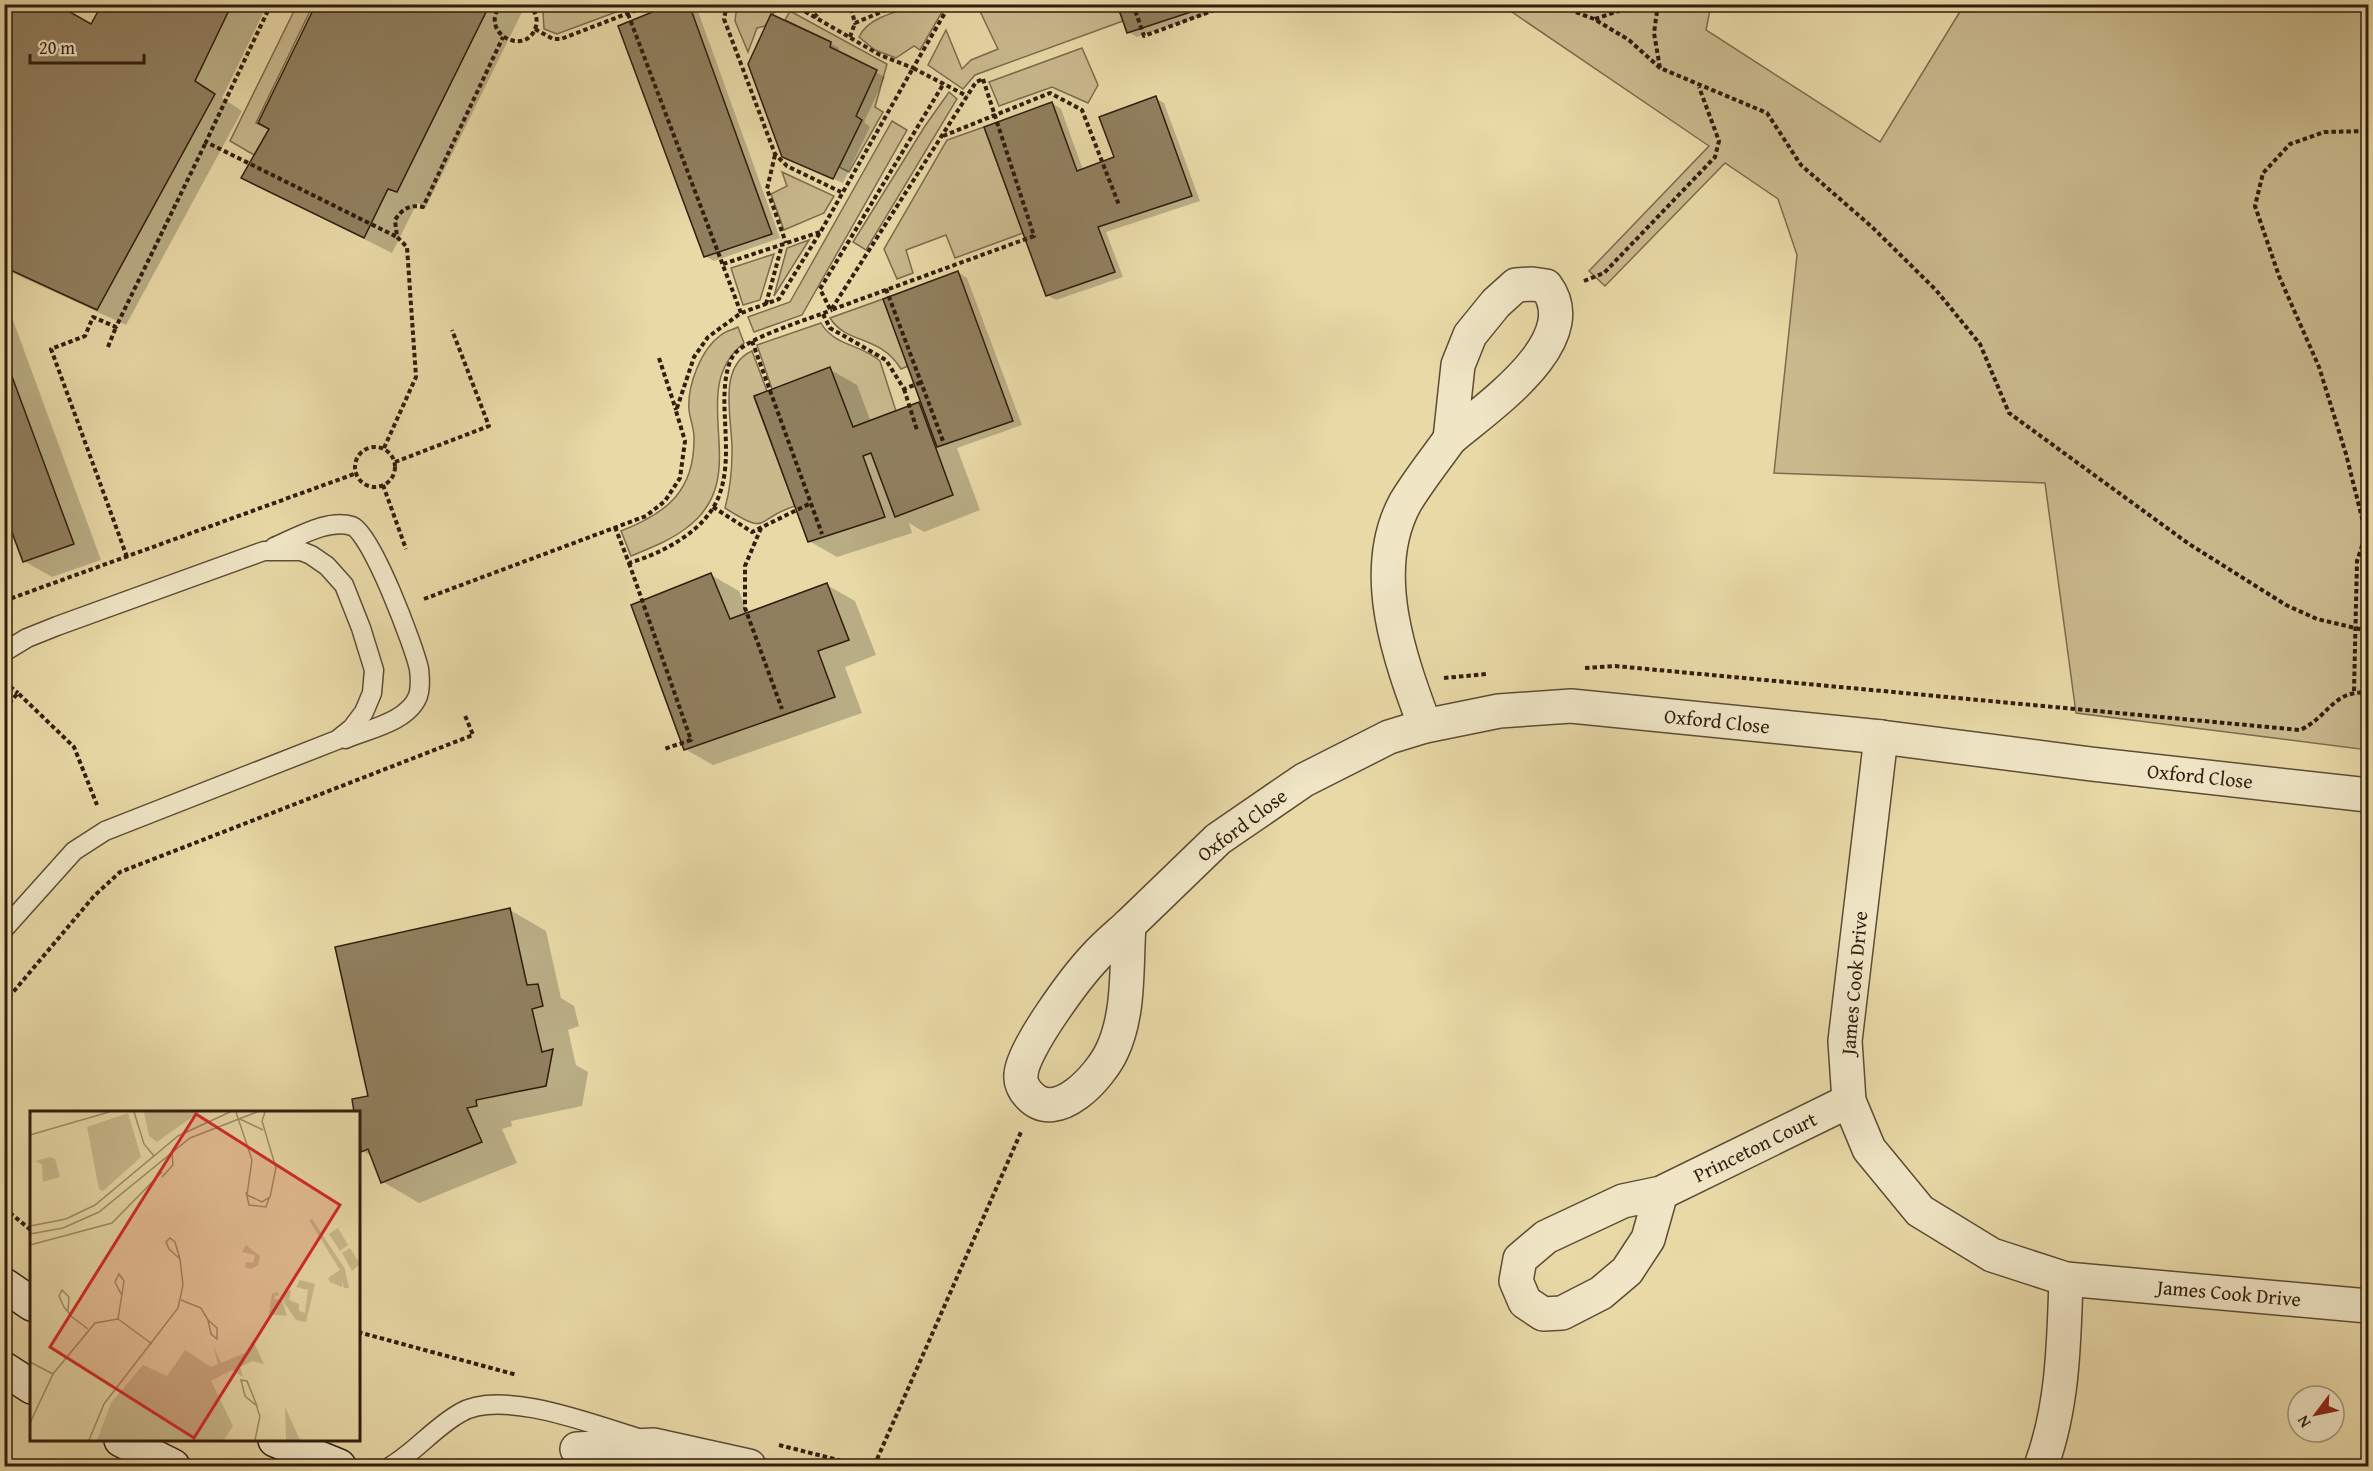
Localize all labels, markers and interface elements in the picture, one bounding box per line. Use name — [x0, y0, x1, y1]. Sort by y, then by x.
scale bar — [30, 27, 144, 65]
text: 20 m — [39, 34, 75, 61]
street label: Oxford Close — [1663, 701, 1771, 740]
street label: Oxford Close — [2146, 756, 2254, 795]
street label: Oxford Close — [1191, 781, 1293, 868]
street label: James Cook Drive — [1832, 910, 1874, 1059]
street label: Princeton Court — [1688, 1104, 1821, 1189]
inset map — [30, 1111, 360, 1441]
street label: James Cook Drive — [2153, 1271, 2302, 1313]
north arrow — [2286, 1384, 2346, 1444]
text: N — [2290, 1411, 2316, 1433]

